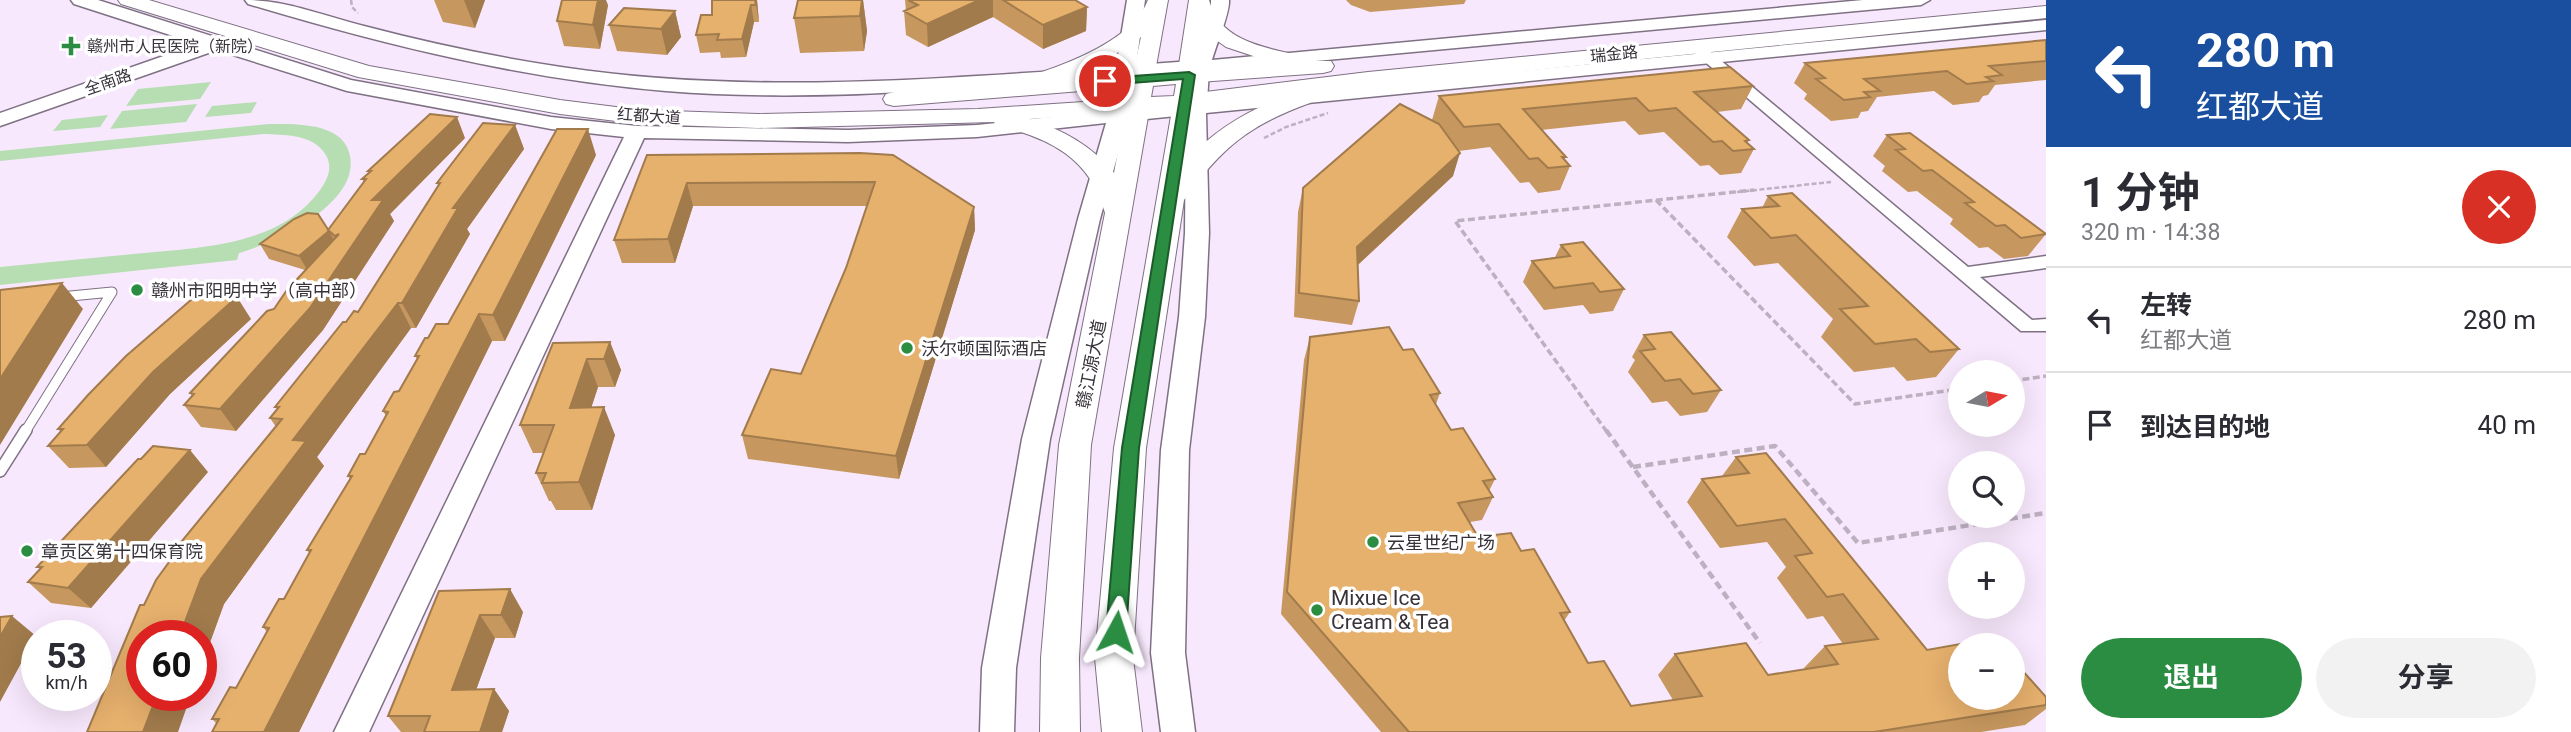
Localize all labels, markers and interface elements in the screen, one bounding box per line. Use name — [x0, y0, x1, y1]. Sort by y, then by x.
text: 280 m — [2196, 22, 2335, 79]
icon: left — [2081, 28, 2172, 119]
marker: 赣州市人民医院（新院） — [61, 36, 81, 56]
place label: 赣州市人民医院（新院） — [87, 37, 263, 56]
street label: 瑞金路 — [1589, 42, 1639, 66]
pin — [1075, 51, 1135, 111]
icon: arrive — [1086, 62, 1124, 100]
street label: 全南路 — [82, 65, 134, 99]
text: 红都大道 — [2196, 88, 2324, 126]
street label: 红都大道 — [616, 104, 682, 128]
text: 1 分钟 — [2081, 168, 2200, 217]
button: close — [2462, 170, 2536, 244]
text: 320 m · 14:38 — [2081, 219, 2220, 246]
place label: 赣州市阳明中学（高中部） — [151, 280, 367, 301]
marker: 赣州市阳明中学（高中部） — [129, 282, 145, 298]
text: 左转 — [2140, 290, 2192, 320]
icon: left — [2081, 301, 2119, 339]
text: 280 m — [2463, 305, 2536, 335]
street label: 赣江源大道 — [1072, 318, 1110, 410]
text: 红都大道 — [2140, 327, 2232, 354]
place label: 沃尔顿国际酒店 — [921, 338, 1047, 359]
marker: 沃尔顿国际酒店 — [899, 340, 915, 356]
north arrow — [1948, 360, 2025, 438]
map controls — [1948, 360, 2025, 710]
icon: arrive — [2081, 406, 2119, 444]
text: 40 m — [2478, 410, 2536, 440]
text: 到达目的地 — [2140, 412, 2270, 442]
button: search — [1948, 451, 2025, 528]
place label: 云星世纪广场 — [1387, 532, 1495, 553]
marker: 云星世纪广场 — [1365, 534, 1381, 550]
place label: 章贡区第十四保育院 — [41, 541, 203, 562]
button: + — [1948, 542, 2025, 619]
marker: 章贡区第十四保育院 — [19, 543, 35, 559]
place label: Mixue Ice Cream & Tea — [1331, 586, 1450, 634]
position arrow — [1079, 595, 1153, 669]
marker: Mixue Ice Cream & Tea — [1309, 602, 1325, 618]
speed limit sign: 60 — [126, 620, 217, 711]
button: − — [1948, 633, 2025, 710]
text: 53 — [46, 636, 87, 677]
button: 退出 — [2081, 638, 2302, 718]
button: 分享 — [2316, 638, 2536, 718]
text: km/h — [45, 672, 88, 693]

